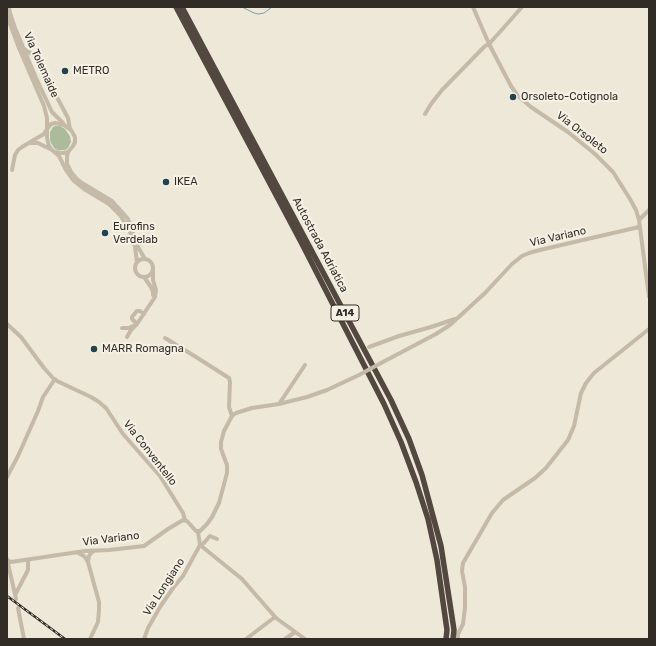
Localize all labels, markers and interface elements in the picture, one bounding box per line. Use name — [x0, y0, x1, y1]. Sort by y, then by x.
street label: Via Tolemaide — [21, 30, 61, 100]
place label: METRO — [73, 64, 109, 78]
marker: METRO — [60, 66, 70, 76]
place label: Orsoleto-Cotignola — [521, 90, 618, 104]
marker: Orsoleto-Cotignola — [508, 92, 518, 102]
street label: Via Orsoleto — [554, 109, 610, 157]
place label: IKEA — [174, 175, 198, 189]
marker: IKEA — [161, 177, 171, 187]
street label: Autostrada Adriatica — [289, 195, 351, 295]
place label: Eurofins Verdelab — [113, 220, 158, 246]
street label: Via Variano — [529, 224, 587, 250]
marker: Eurofins Verdelab — [100, 228, 110, 238]
road number: A14 — [331, 305, 359, 321]
place label: MARR Romagna — [102, 342, 184, 356]
marker: MARR Romagna — [89, 344, 99, 354]
street label: Via Conventello — [120, 418, 180, 488]
street label: Via Variano — [82, 529, 140, 549]
street label: Via Longiano — [141, 556, 187, 618]

